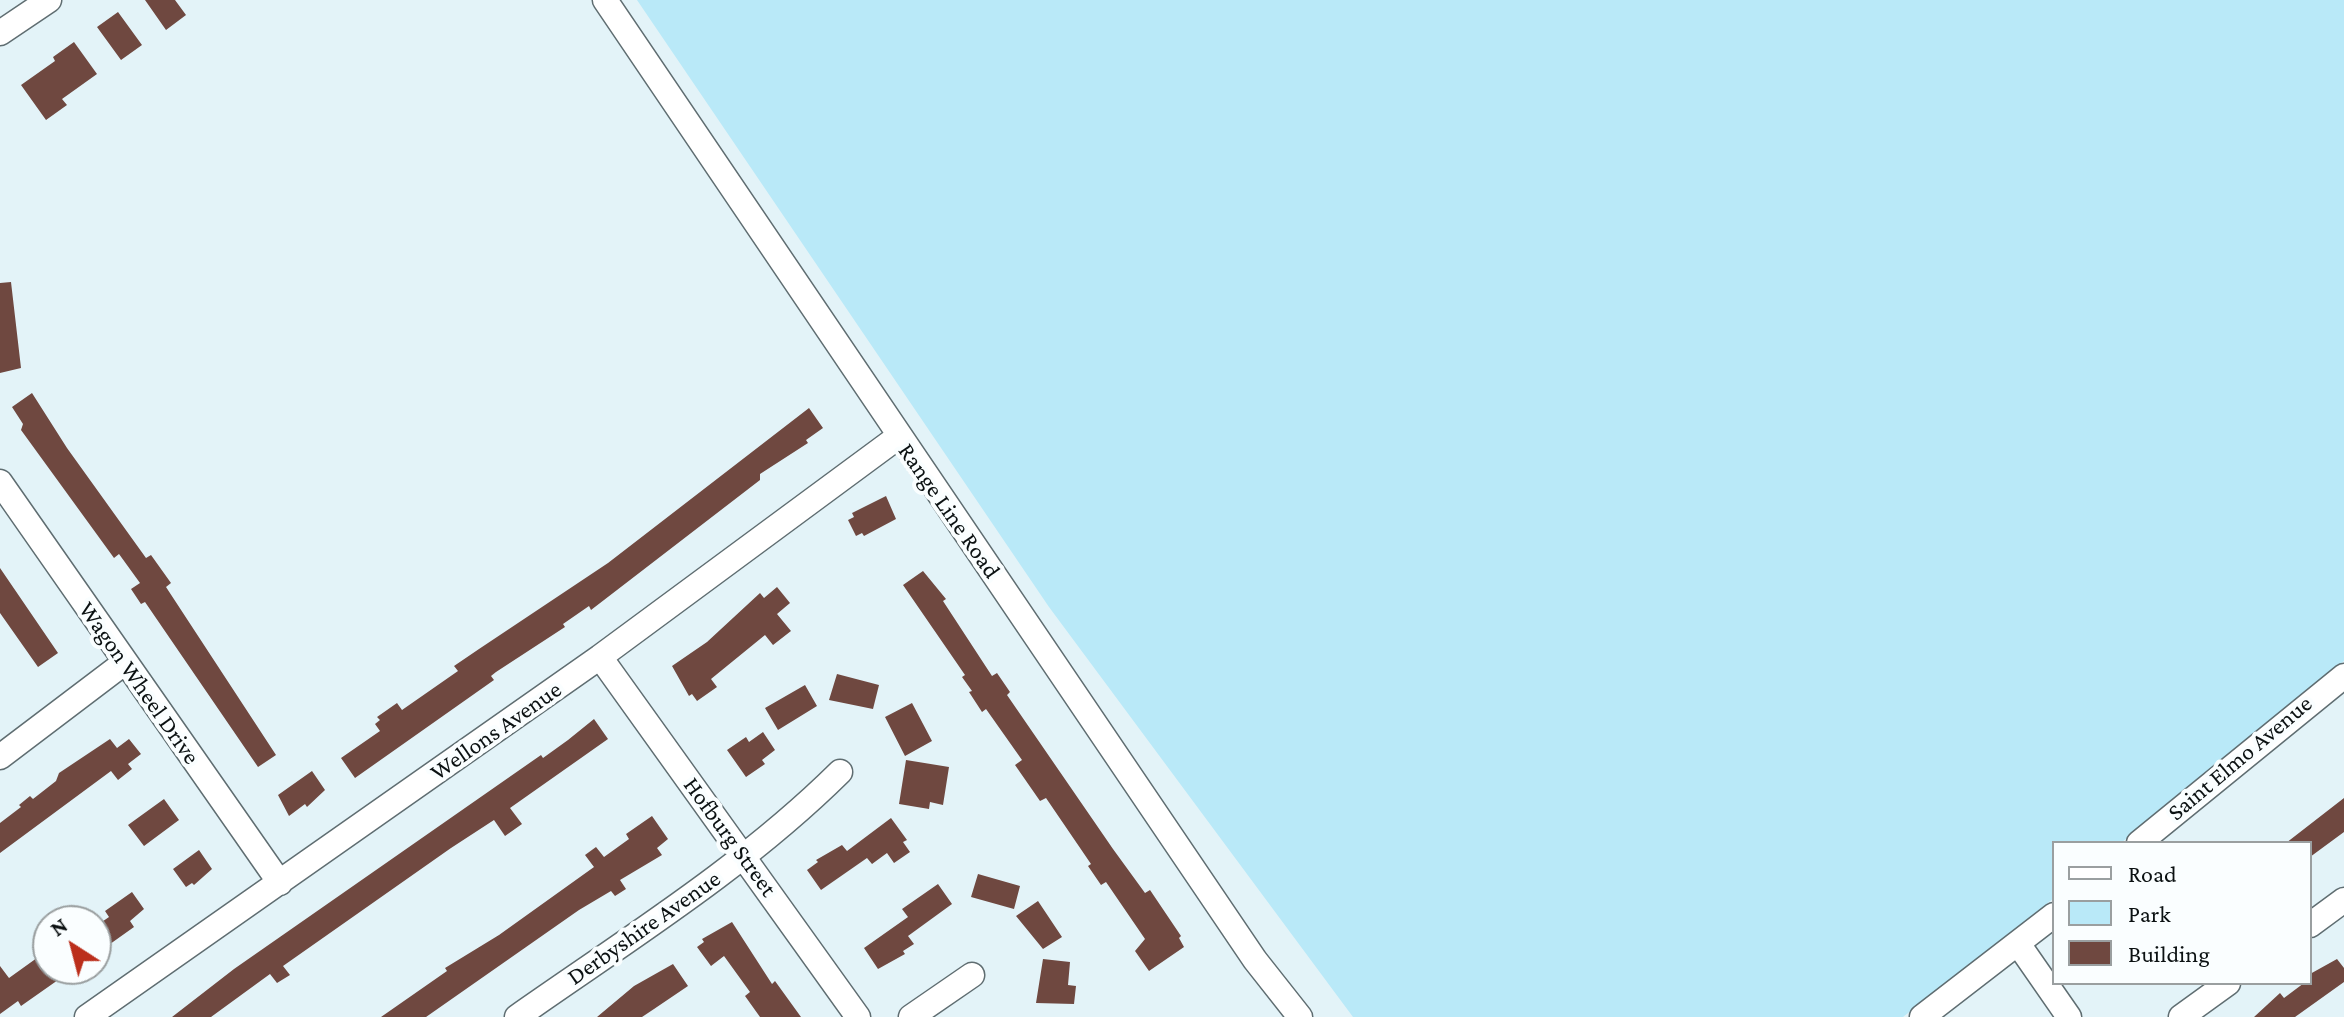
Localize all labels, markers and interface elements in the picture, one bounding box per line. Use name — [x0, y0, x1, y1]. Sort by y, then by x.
street label: Range Line Road — [892, 438, 1006, 584]
street label: Wagon Wheel Drive — [72, 596, 206, 770]
street label: Wellons Avenue — [425, 675, 567, 787]
street label: Saint Elmo Avenue — [2162, 689, 2318, 827]
street label: Hofburg Street — [677, 772, 783, 902]
legend — [2052, 841, 2312, 985]
text: Road — [2128, 860, 2177, 887]
street label: Derbyshire Avenue — [562, 864, 726, 992]
text: Park — [2128, 900, 2171, 927]
north arrow — [32, 905, 112, 985]
text: N — [45, 912, 72, 941]
text: Building — [2128, 940, 2210, 967]

